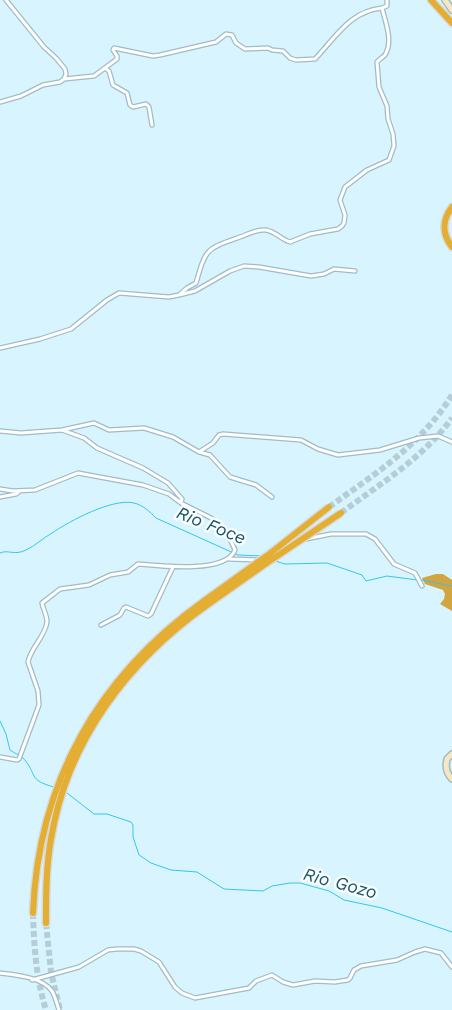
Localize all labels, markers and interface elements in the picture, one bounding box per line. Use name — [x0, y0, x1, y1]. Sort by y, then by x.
water label: Rio Foce — [173, 502, 249, 550]
water label: Rio Gozo — [301, 864, 379, 904]

